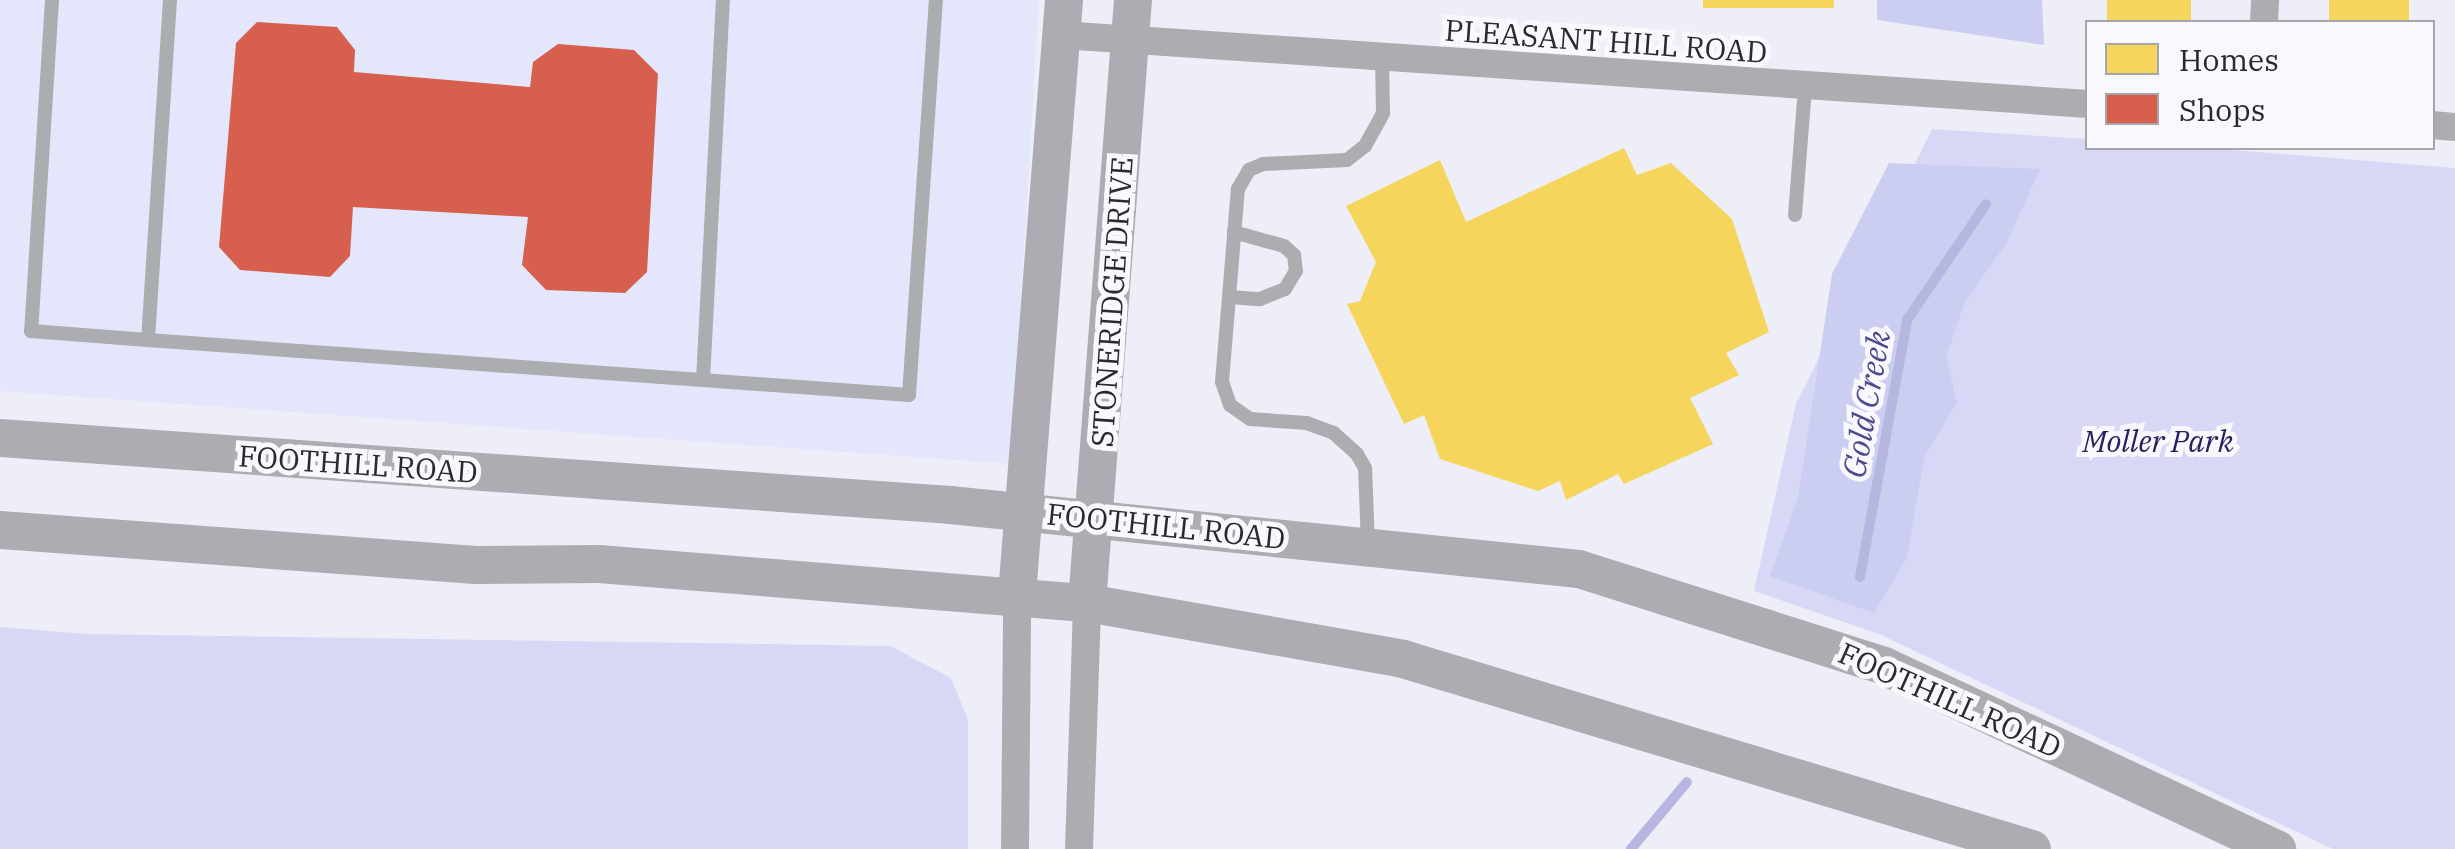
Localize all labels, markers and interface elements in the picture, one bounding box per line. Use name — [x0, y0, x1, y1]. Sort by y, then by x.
street label: PLEASANT HILL ROAD — [1444, 12, 1768, 70]
legend — [2085, 20, 2435, 150]
text: Homes — [2179, 40, 2279, 79]
text: Shops — [2179, 90, 2265, 129]
street label: STONERIDGE DRIVE — [1084, 155, 1140, 449]
water label: Gold Creek — [1834, 327, 1898, 481]
park label: Moller Park — [2082, 423, 2234, 459]
street label: FOOTHILL ROAD — [237, 438, 479, 490]
street label: FOOTHILL ROAD — [1045, 496, 1287, 556]
street label: FOOTHILL ROAD — [1833, 635, 2067, 765]

